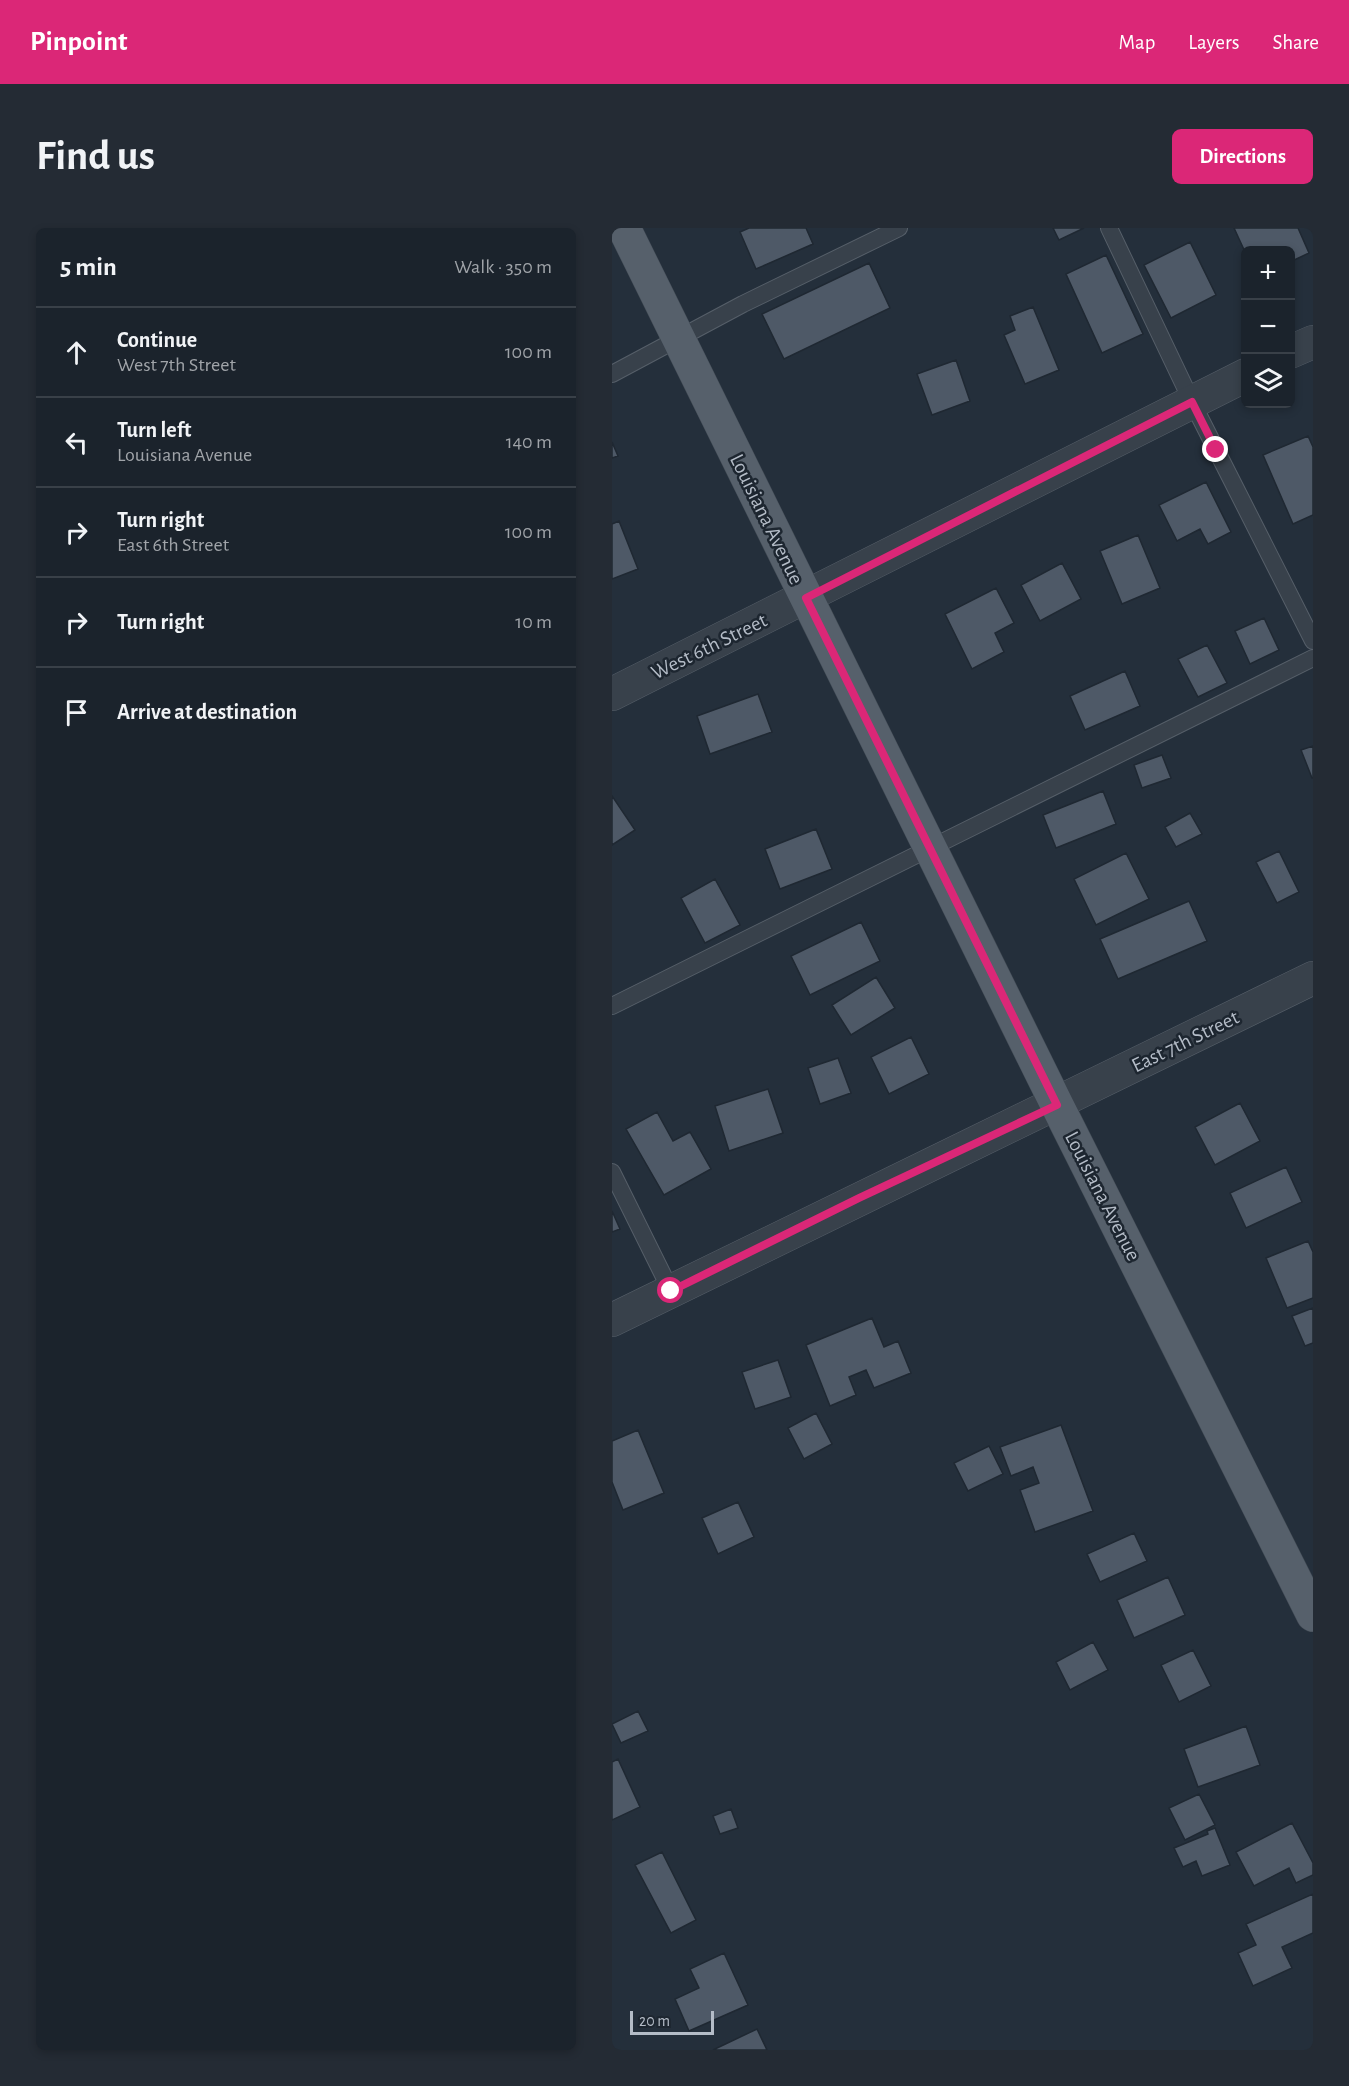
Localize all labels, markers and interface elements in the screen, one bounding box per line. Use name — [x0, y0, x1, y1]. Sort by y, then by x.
text: Pinpoint — [30, 28, 128, 56]
text: Map — [1119, 32, 1155, 53]
text: Layers — [1188, 32, 1239, 53]
text: Share — [1272, 32, 1319, 53]
button: Directions — [1172, 129, 1313, 184]
text: Find us — [36, 135, 155, 177]
map controls — [1241, 246, 1295, 408]
button: + — [1241, 246, 1295, 300]
text: 5 min — [60, 254, 117, 280]
text: Walk · 350 m — [454, 257, 552, 277]
button: − — [1241, 300, 1295, 354]
text: Continue — [117, 329, 197, 351]
icon: ahead — [60, 336, 93, 369]
text: 100 m — [505, 342, 552, 362]
button: layers — [1241, 354, 1295, 408]
text: West 7th Street — [117, 355, 236, 375]
text: Turn left — [117, 419, 191, 441]
icon: left — [60, 426, 93, 459]
text: 140 m — [506, 432, 552, 452]
route end — [1202, 436, 1228, 462]
text: Louisiana Avenue — [117, 445, 252, 465]
street label: Louisiana Avenue — [726, 451, 807, 588]
text: Turn right — [117, 509, 204, 531]
icon: right — [60, 516, 93, 549]
text: 100 m — [505, 522, 552, 542]
text: East 6th Street — [117, 535, 229, 555]
icon: right — [60, 606, 93, 639]
street label: West 6th Street — [648, 609, 771, 683]
text: Turn right — [117, 611, 204, 633]
text: 10 m — [515, 612, 552, 632]
icon: arrive — [60, 696, 93, 729]
text: Arrive at destination — [117, 701, 297, 723]
street label: East 7th Street — [1128, 1006, 1242, 1076]
street label: Louisiana Avenue — [1061, 1128, 1144, 1264]
route start — [657, 1277, 683, 1303]
scale bar — [630, 2008, 714, 2036]
text: 20 m — [639, 2013, 670, 2029]

